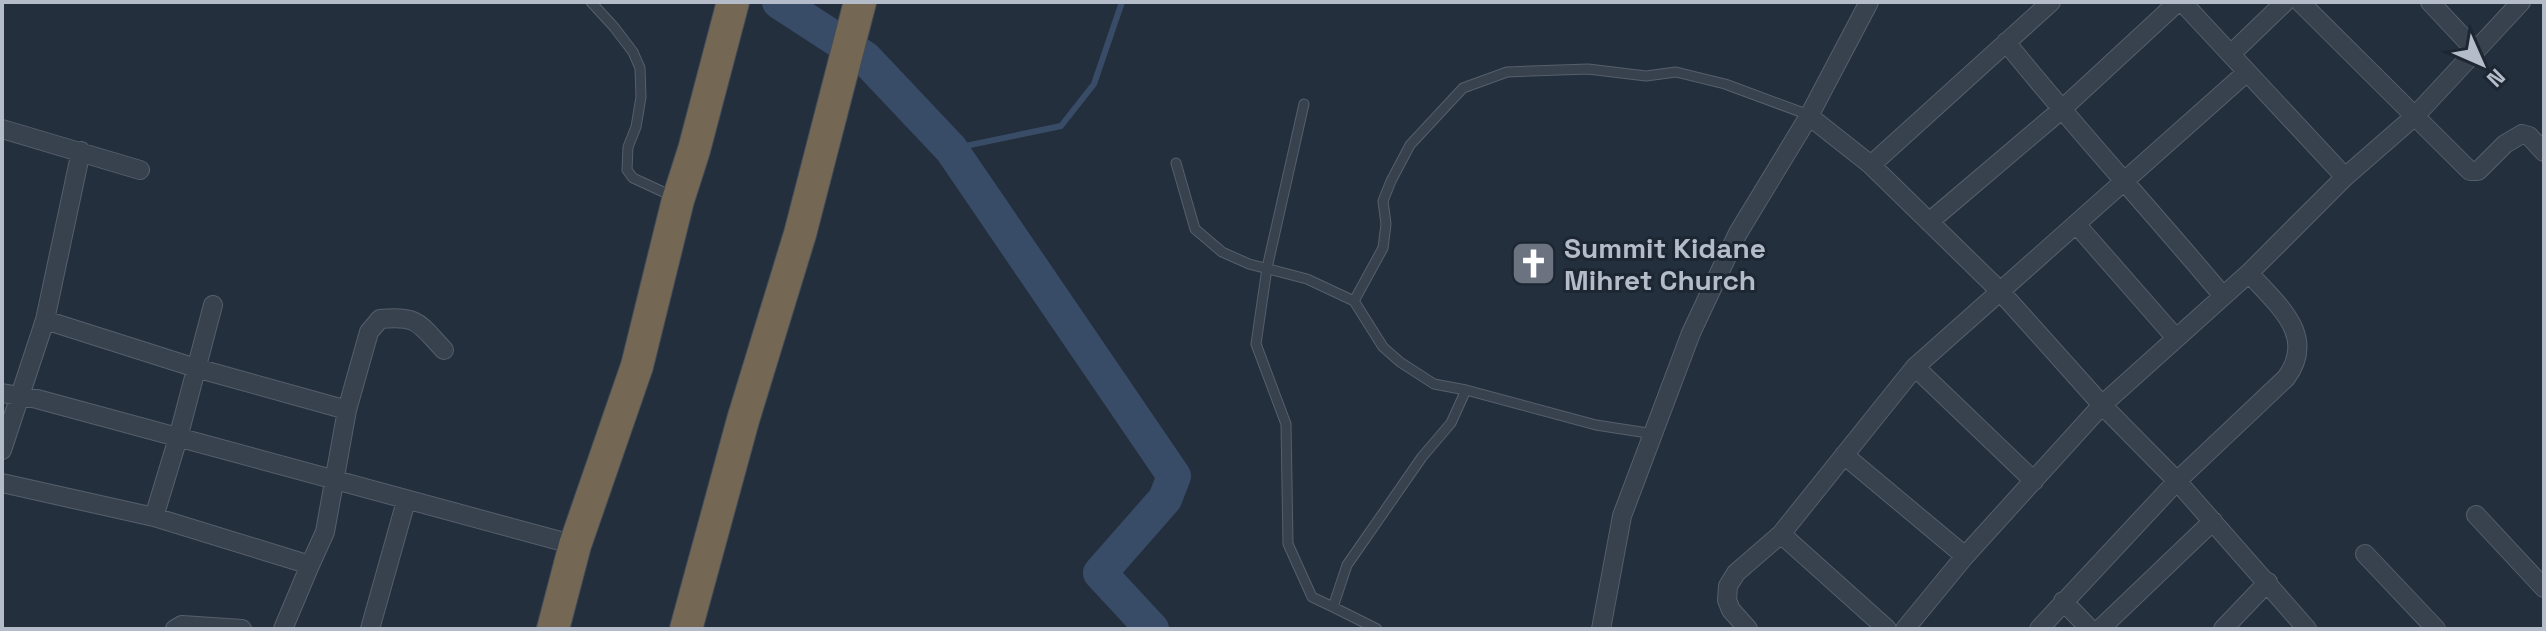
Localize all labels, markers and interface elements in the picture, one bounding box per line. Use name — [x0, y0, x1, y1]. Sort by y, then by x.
north arrow — [2442, 24, 2522, 104]
text: N — [2481, 63, 2511, 93]
place label: Summit Kidane Mihret Church — [1564, 230, 1766, 298]
church icon: Summit Kidane Mihret Church — [1509, 240, 1557, 288]

